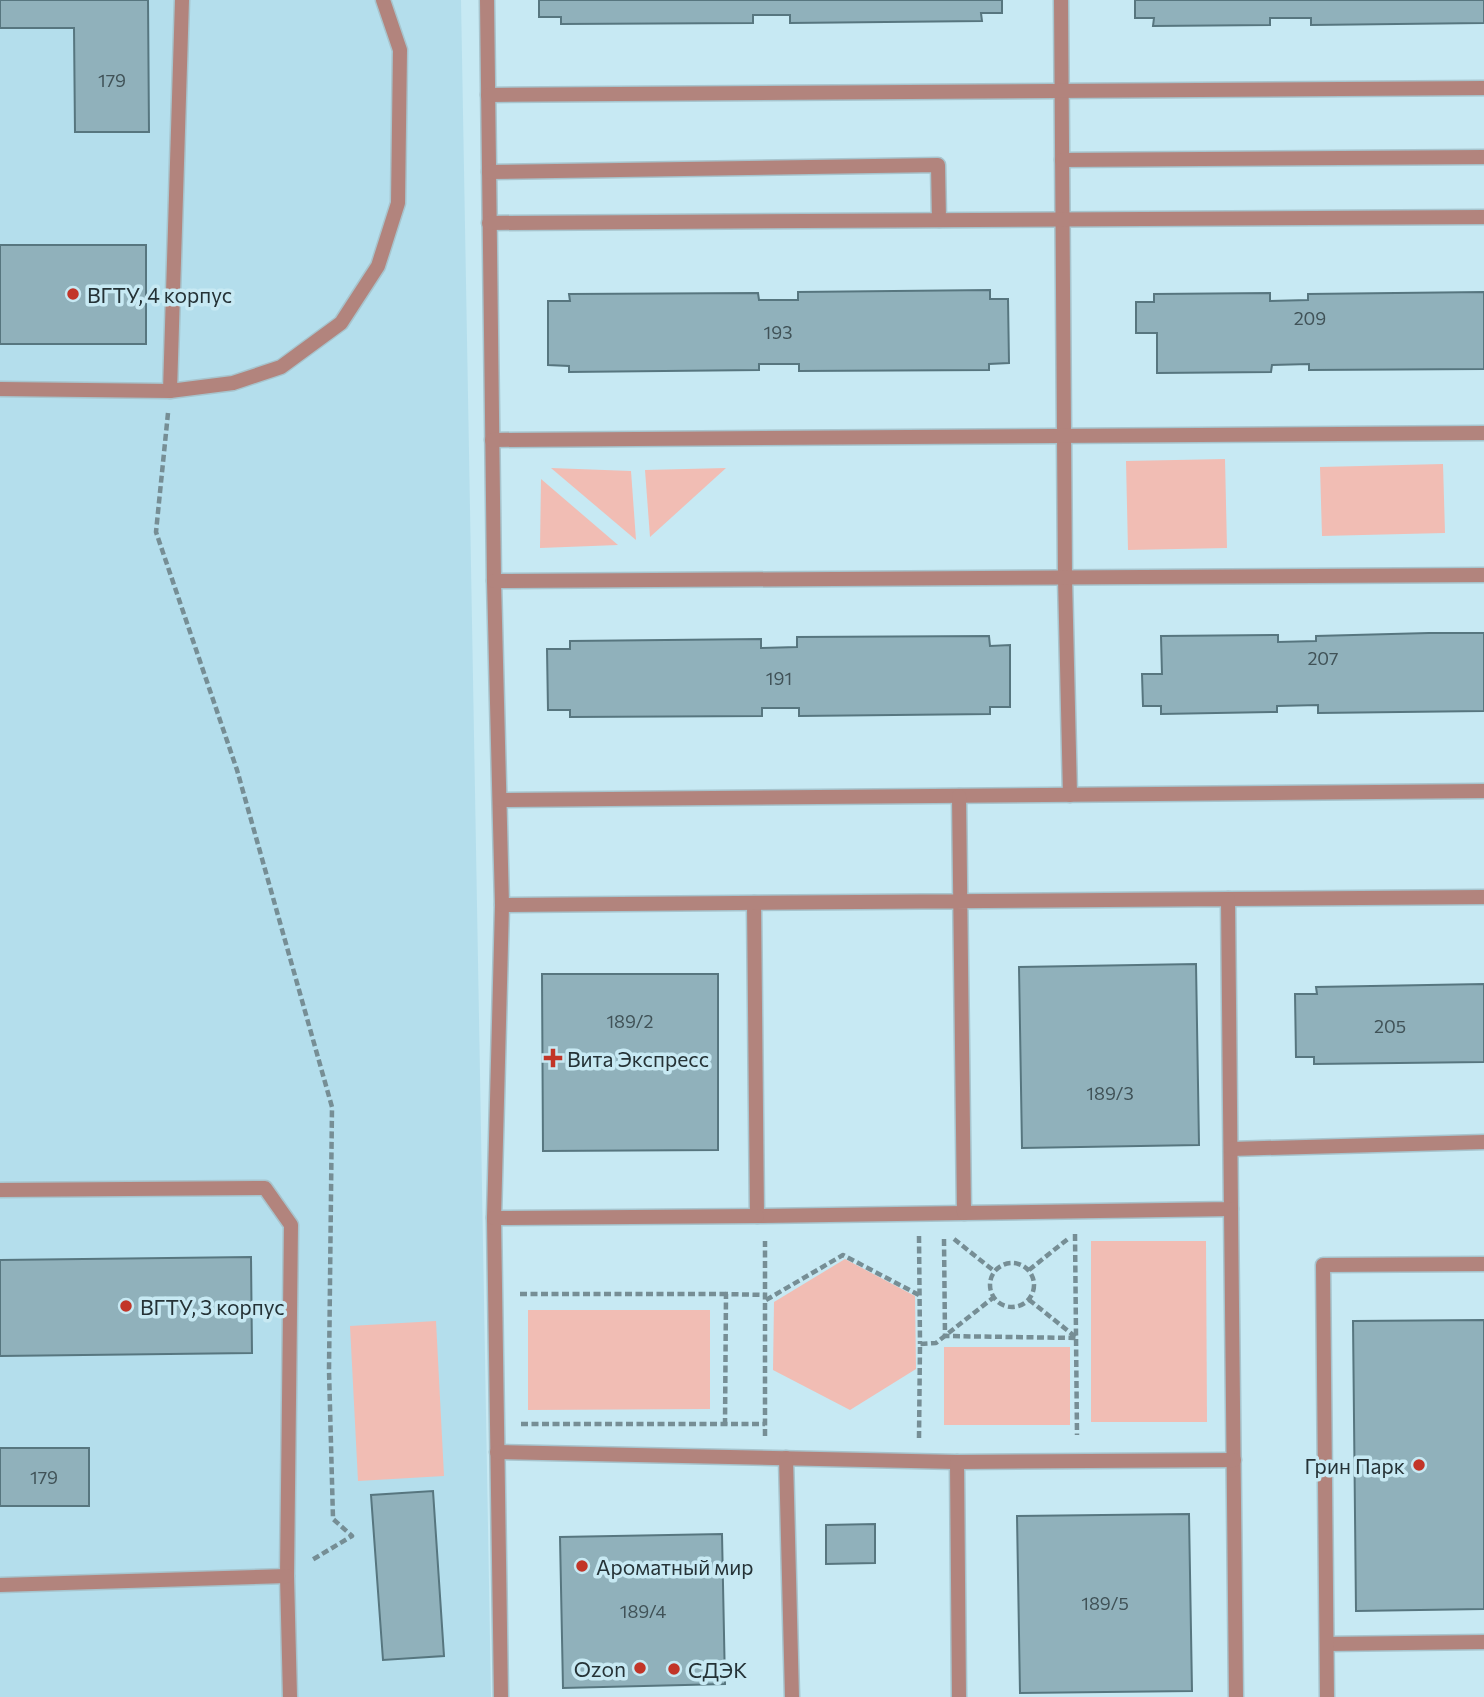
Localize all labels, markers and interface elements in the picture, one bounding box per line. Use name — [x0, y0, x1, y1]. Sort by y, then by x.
house number: 179 — [98, 69, 126, 91]
place label: ВГТУ, 4 корпус — [87, 282, 232, 307]
marker: ВГТУ, 4 корпус — [65, 286, 81, 302]
house number: 209 — [1294, 307, 1326, 329]
house number: 193 — [764, 321, 792, 343]
house number: 207 — [1307, 647, 1339, 669]
house number: 191 — [766, 667, 792, 689]
house number: 189/2 — [606, 1010, 654, 1032]
house number: 205 — [1374, 1015, 1406, 1037]
place label: Вита Экспресс — [567, 1046, 709, 1071]
marker: Вита Экспресс — [545, 1050, 561, 1066]
house number: 189/3 — [1086, 1082, 1134, 1104]
place label: ВГТУ, 3 корпус — [140, 1294, 285, 1319]
marker: ВГТУ, 3 корпус — [118, 1298, 134, 1314]
place label: Грин Парк — [1305, 1453, 1405, 1478]
marker: Грин Парк — [1411, 1457, 1427, 1473]
house number: 179 — [30, 1466, 58, 1488]
place label: Ароматный мир — [596, 1554, 754, 1579]
marker: Ароматный мир — [574, 1558, 590, 1574]
house number: 189/5 — [1081, 1592, 1129, 1614]
house number: 189/4 — [620, 1600, 667, 1622]
place label: Ozon — [574, 1656, 626, 1681]
place label: СДЭК — [688, 1657, 747, 1682]
marker: Ozon — [632, 1660, 648, 1676]
marker: СДЭК — [666, 1661, 682, 1677]

